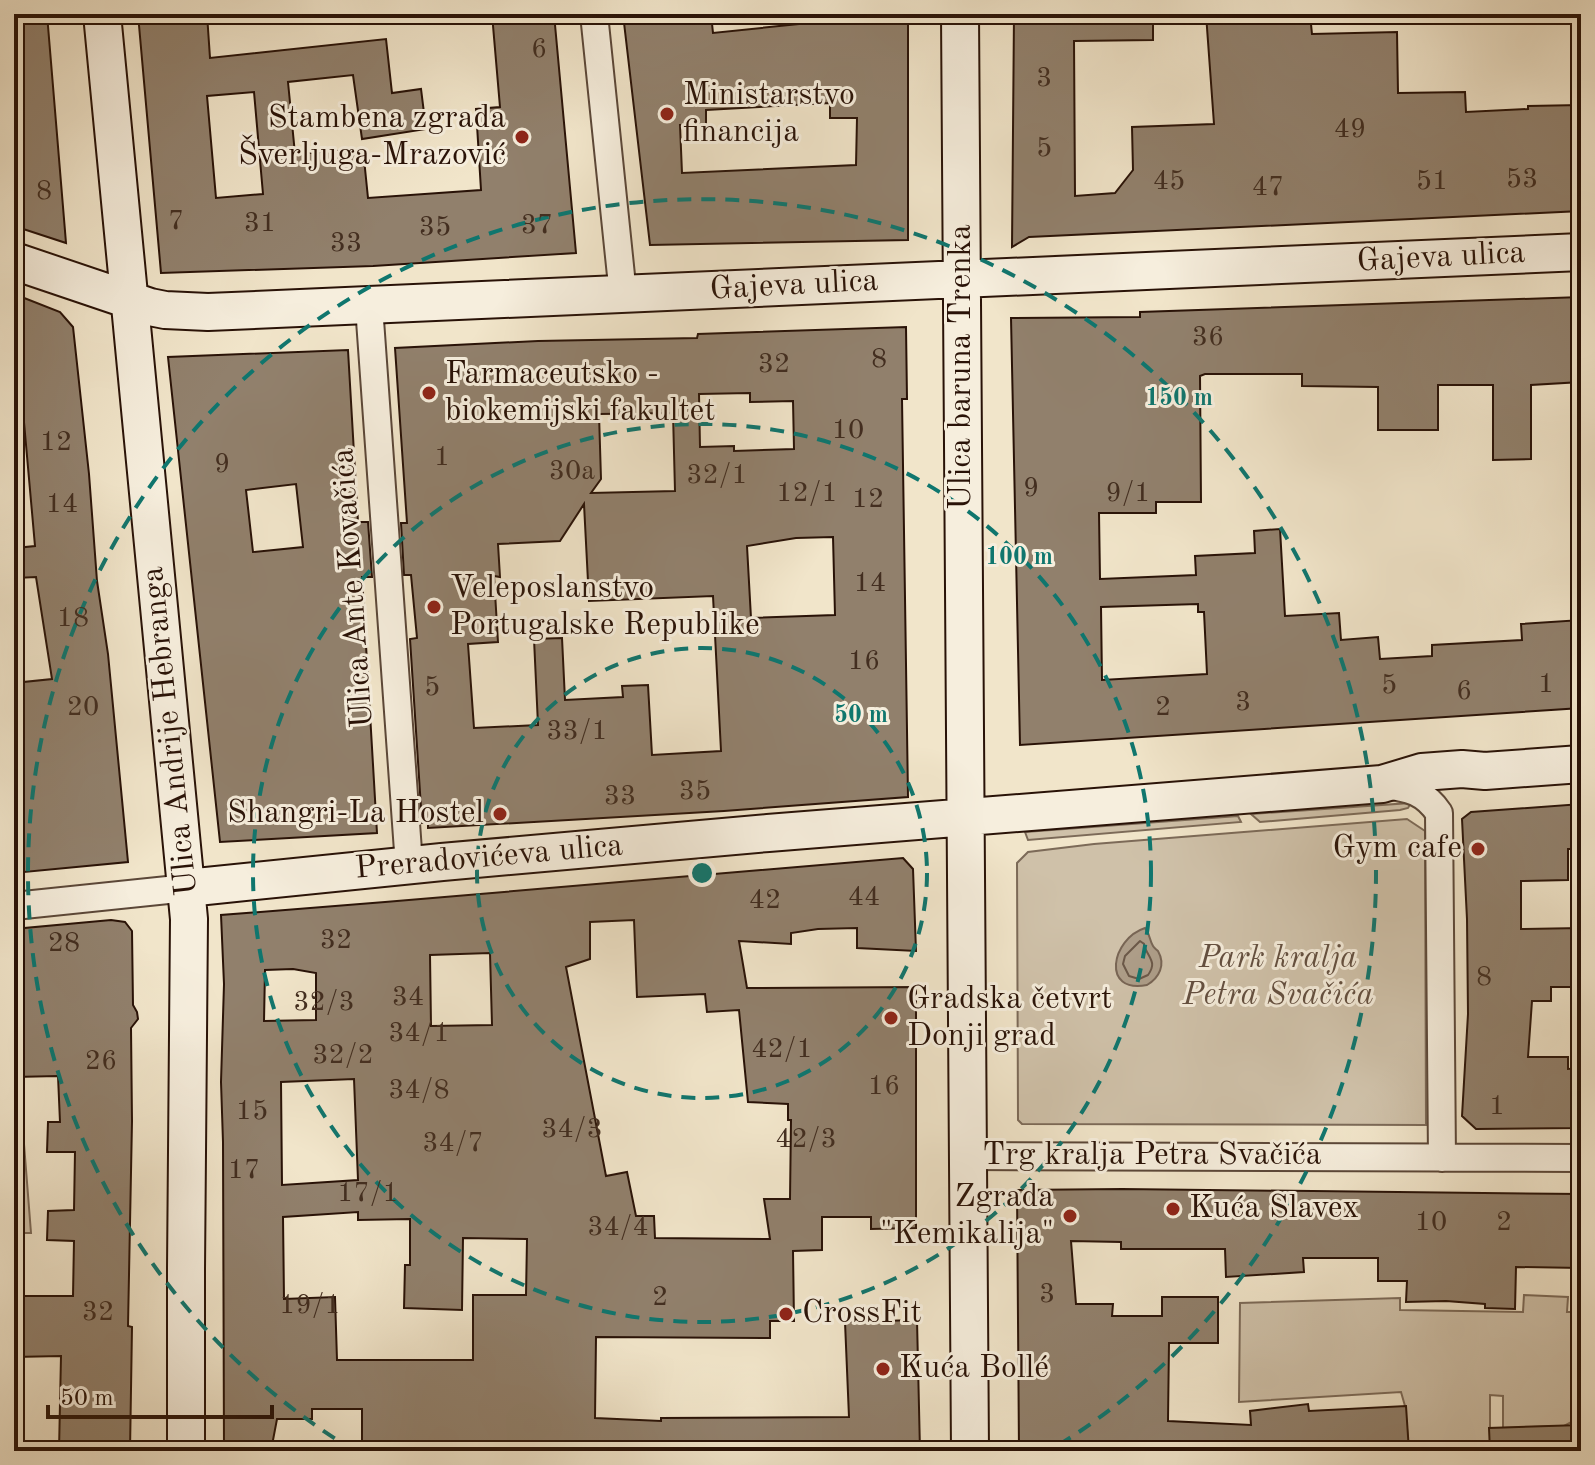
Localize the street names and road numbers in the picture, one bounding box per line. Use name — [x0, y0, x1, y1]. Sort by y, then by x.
street label: Ulica baruna Trenka — [946, 224, 978, 510]
street label: Gajeva ulica — [1356, 238, 1526, 278]
street label: Gajeva ulica — [709, 266, 879, 306]
street label: Ulica Ante Kovačića — [328, 447, 380, 729]
street label: Ulica Andrije Hebranga — [138, 565, 204, 897]
street label: Preradovićeva ulica — [354, 830, 625, 886]
street label: Trg kralja Petra Svačića — [982, 1140, 1322, 1172]

